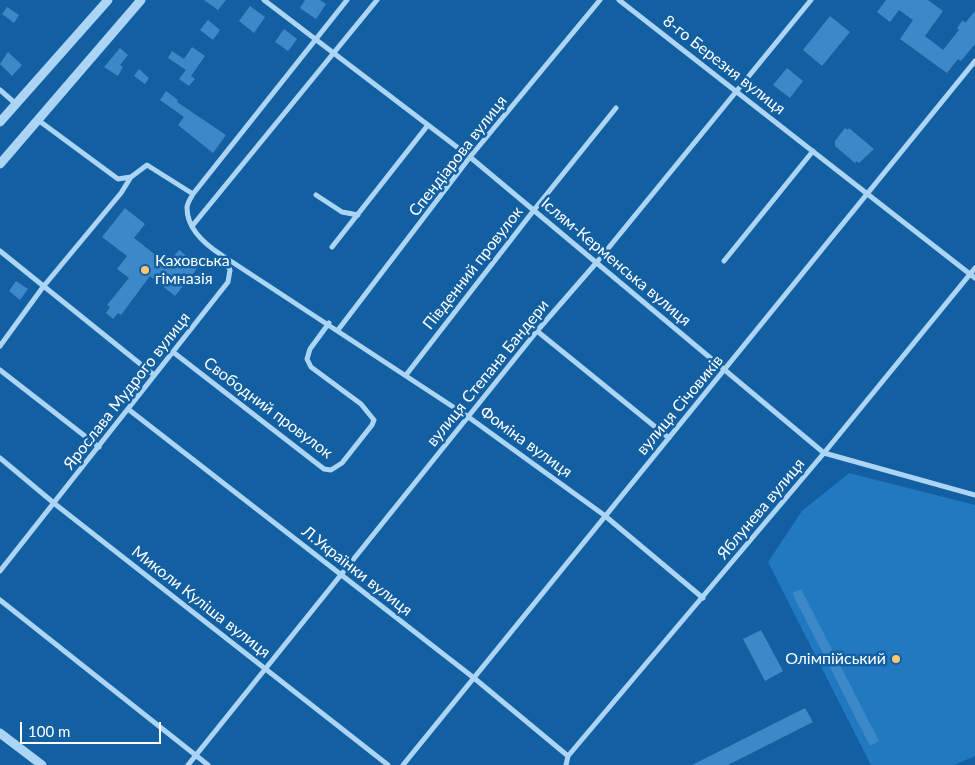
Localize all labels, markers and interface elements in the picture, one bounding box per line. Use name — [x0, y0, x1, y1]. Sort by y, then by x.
street label: 8-го Березня вулиця — [659, 11, 789, 119]
street label: Спендіарова вулиця — [405, 92, 511, 220]
street label: Іслям-Керменська вулиця — [537, 194, 695, 330]
street label: Південний провулок — [419, 203, 527, 333]
place label: Каховська гімназія — [155, 251, 230, 289]
marker: Каховська гімназія — [139, 264, 151, 276]
street label: вулиця Степана Бандери — [423, 296, 553, 450]
street label: Ярослава Мудрого вулиця — [60, 309, 194, 473]
street label: вулиця Січовиків — [633, 351, 727, 459]
street label: Свободний провулок — [200, 353, 336, 463]
street label: Фоміна вулиця — [476, 402, 576, 482]
street label: Яблунева вулиця — [713, 455, 809, 563]
street label: Л.Українки вулиця — [298, 522, 416, 620]
street label: Миколи Куліша вулиця — [128, 542, 274, 662]
place label: Олімпійський — [785, 649, 886, 669]
marker: Олімпійський — [890, 653, 902, 665]
scale bar — [22, 712, 164, 744]
text: 100 m — [28, 722, 70, 740]

